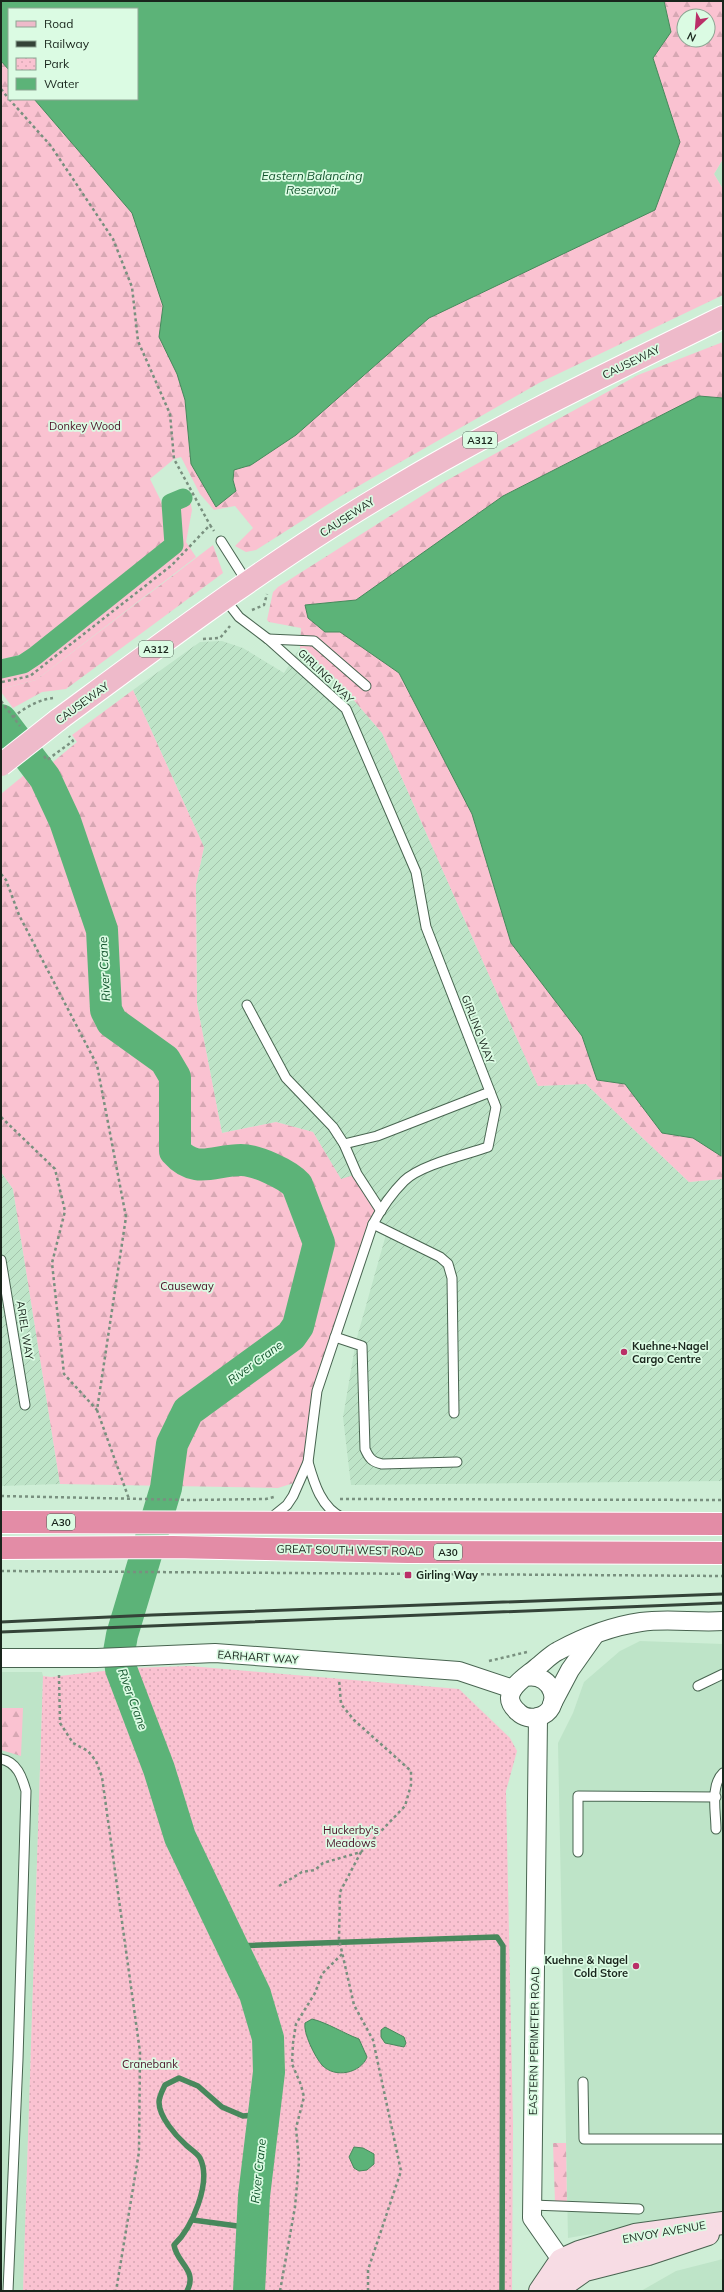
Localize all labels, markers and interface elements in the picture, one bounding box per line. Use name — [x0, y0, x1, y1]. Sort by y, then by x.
legend — [8, 8, 138, 100]
north arrow — [676, 8, 716, 48]
text: Road — [44, 16, 73, 31]
text: N — [685, 29, 698, 45]
text: Railway — [44, 36, 90, 51]
text: Park — [44, 56, 70, 71]
text: Water — [44, 76, 80, 91]
water label: Eastern Balancing Reservoir — [262, 168, 362, 197]
street label: CAUSEWAY — [600, 342, 662, 382]
park label: Donkey Wood — [49, 419, 121, 433]
road number: A312 — [463, 432, 497, 448]
street label: CAUSEWAY — [317, 494, 377, 540]
road number: A312 — [139, 641, 173, 657]
street label: GIRLING WAY — [295, 646, 357, 706]
street label: CAUSEWAY — [53, 679, 112, 727]
water label: River Crane — [95, 936, 113, 1002]
street label: GIRLING WAY — [459, 993, 498, 1065]
park label: Causeway — [160, 1279, 214, 1293]
street label: ARIEL WAY — [13, 1299, 37, 1361]
water label: River Crane — [224, 1337, 286, 1387]
place label: Kuehne+Nagel Cargo Centre — [632, 1339, 709, 1366]
marker: Kuehne+Nagel Cargo Centre — [619, 1347, 629, 1357]
road number: A30 — [47, 1514, 75, 1530]
street label: GREAT SOUTH WEST ROAD — [276, 1542, 424, 1558]
road number: A30 — [434, 1544, 462, 1560]
place label: Girling Way — [416, 1568, 478, 1582]
marker: Girling Way — [403, 1570, 413, 1580]
street label: EARHART WAY — [217, 1647, 299, 1667]
water label: River Crane — [115, 1666, 151, 1732]
park label: Huckerby's Meadows — [323, 1823, 379, 1850]
place label: Kuehne & Nagel Cold Store — [544, 1953, 628, 1980]
marker: Kuehne & Nagel Cold Store — [631, 1961, 641, 1971]
street label: EASTERN PERIMETER ROAD — [526, 1967, 542, 2115]
park label: Cranebank — [122, 2057, 178, 2071]
water label: River Crane — [247, 2138, 269, 2204]
street label: ENVOY AVENUE — [621, 2218, 707, 2246]

